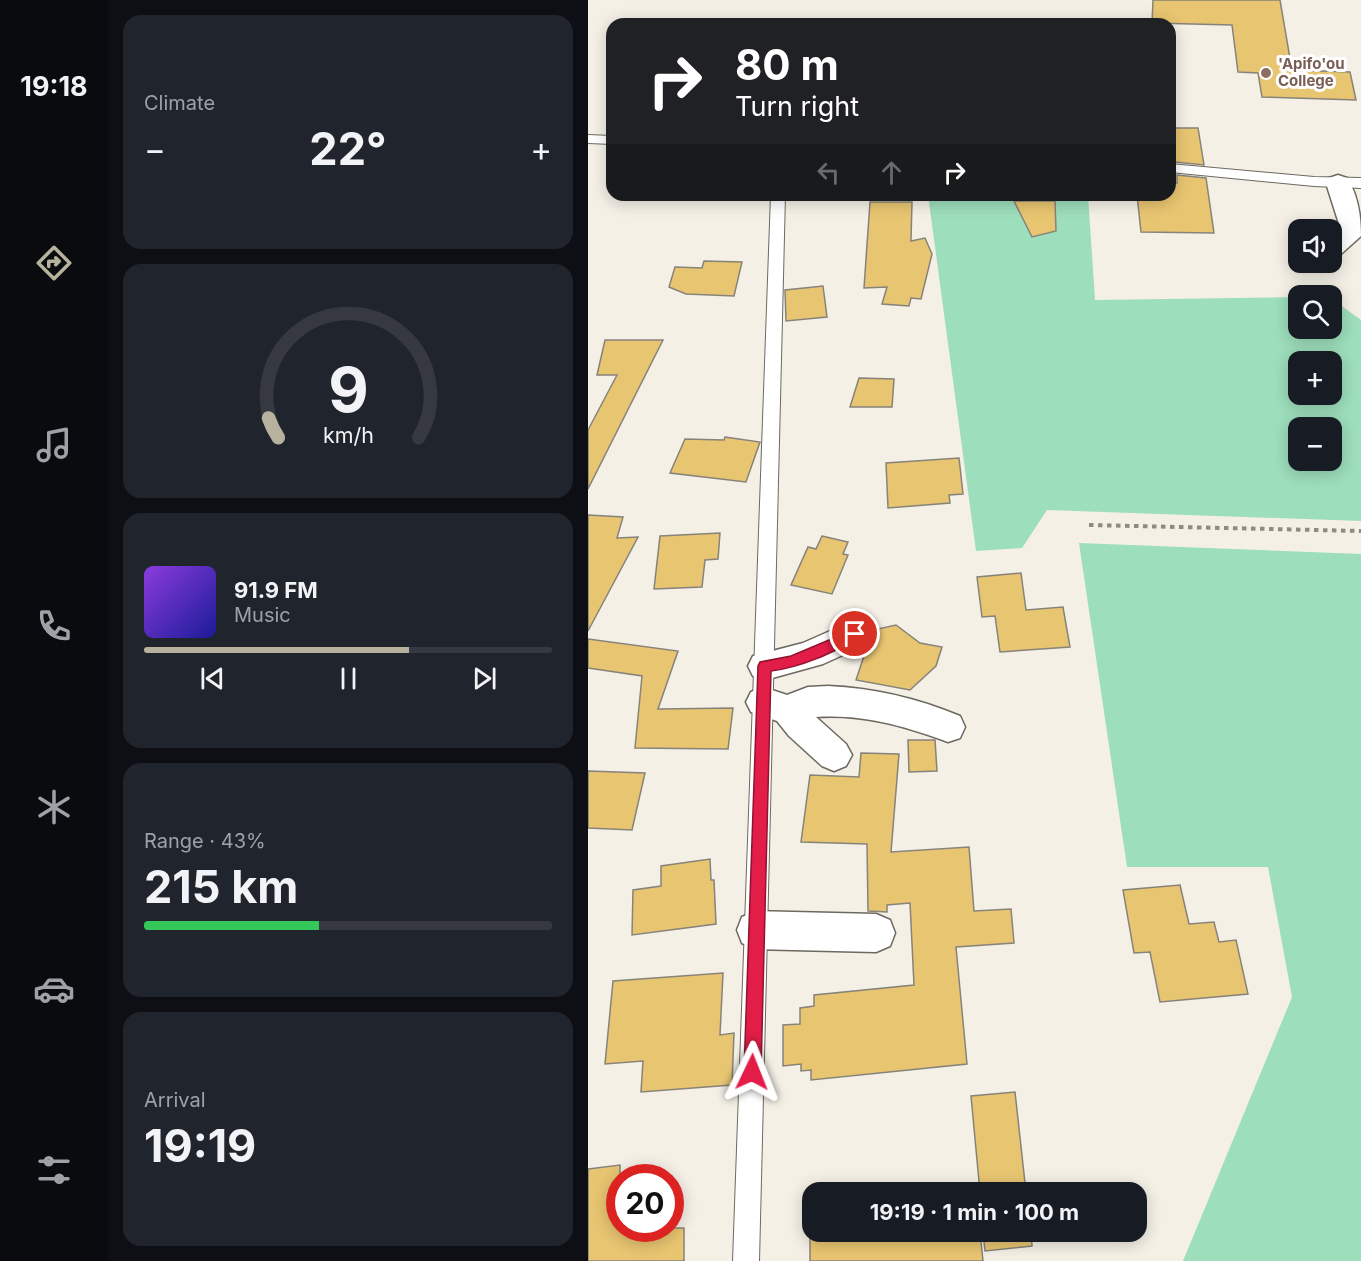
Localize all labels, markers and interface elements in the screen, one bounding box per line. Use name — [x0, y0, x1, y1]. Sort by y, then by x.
text: 80 m — [735, 39, 839, 90]
icon: right — [636, 42, 714, 120]
place label: 'Apifo'ou College — [1278, 54, 1344, 90]
marker: 'Apifo'ou College — [1259, 66, 1273, 80]
text: 19:18 — [20, 70, 88, 103]
text: Turn right — [735, 90, 859, 123]
text: Climate — [144, 91, 215, 115]
text: 22° — [309, 121, 387, 176]
text: − — [144, 129, 166, 169]
text: + — [530, 129, 552, 169]
icon: left — [812, 156, 845, 189]
icon: ahead — [875, 156, 908, 189]
icon: right — [938, 156, 971, 189]
map controls — [1288, 219, 1342, 471]
button: sound — [1288, 219, 1342, 273]
icon: directions — [33, 242, 75, 284]
button: search — [1288, 285, 1342, 339]
button: + — [1288, 351, 1342, 405]
text: 9 — [328, 352, 368, 427]
button: − — [1288, 417, 1342, 471]
text: km/h — [323, 423, 373, 449]
icon: music — [33, 424, 75, 466]
text: 91.9 FM — [234, 577, 318, 603]
text: Music — [234, 603, 291, 627]
icon: phone — [33, 605, 75, 647]
pin — [829, 608, 880, 659]
icon: arrive — [838, 617, 871, 650]
icon: previous — [196, 662, 229, 695]
icon: pause — [332, 662, 365, 695]
icon: next — [468, 662, 501, 695]
icon: climate — [33, 786, 75, 828]
text: Range · 43% — [144, 829, 266, 853]
text: 215 km — [144, 859, 298, 914]
icon: car — [33, 968, 75, 1010]
position arrow — [720, 1040, 784, 1104]
text: Arrival — [144, 1088, 206, 1112]
text: 19:19 — [144, 1118, 256, 1173]
icon: filters — [33, 1149, 75, 1191]
speed limit sign: 20 — [606, 1164, 684, 1242]
text: 19:19 · 1 min · 100 m — [870, 1199, 1079, 1225]

